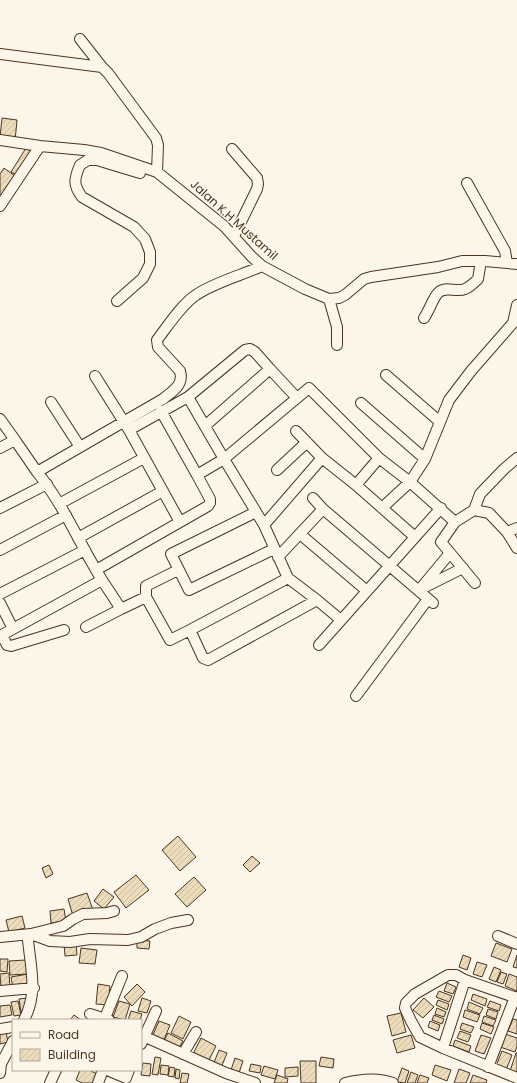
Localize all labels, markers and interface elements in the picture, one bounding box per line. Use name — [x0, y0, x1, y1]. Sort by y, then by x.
street label: Jalan K.H Mustamil — [187, 176, 282, 264]
legend — [12, 1019, 142, 1071]
text: Road — [48, 1026, 79, 1043]
text: Building — [48, 1046, 96, 1063]

